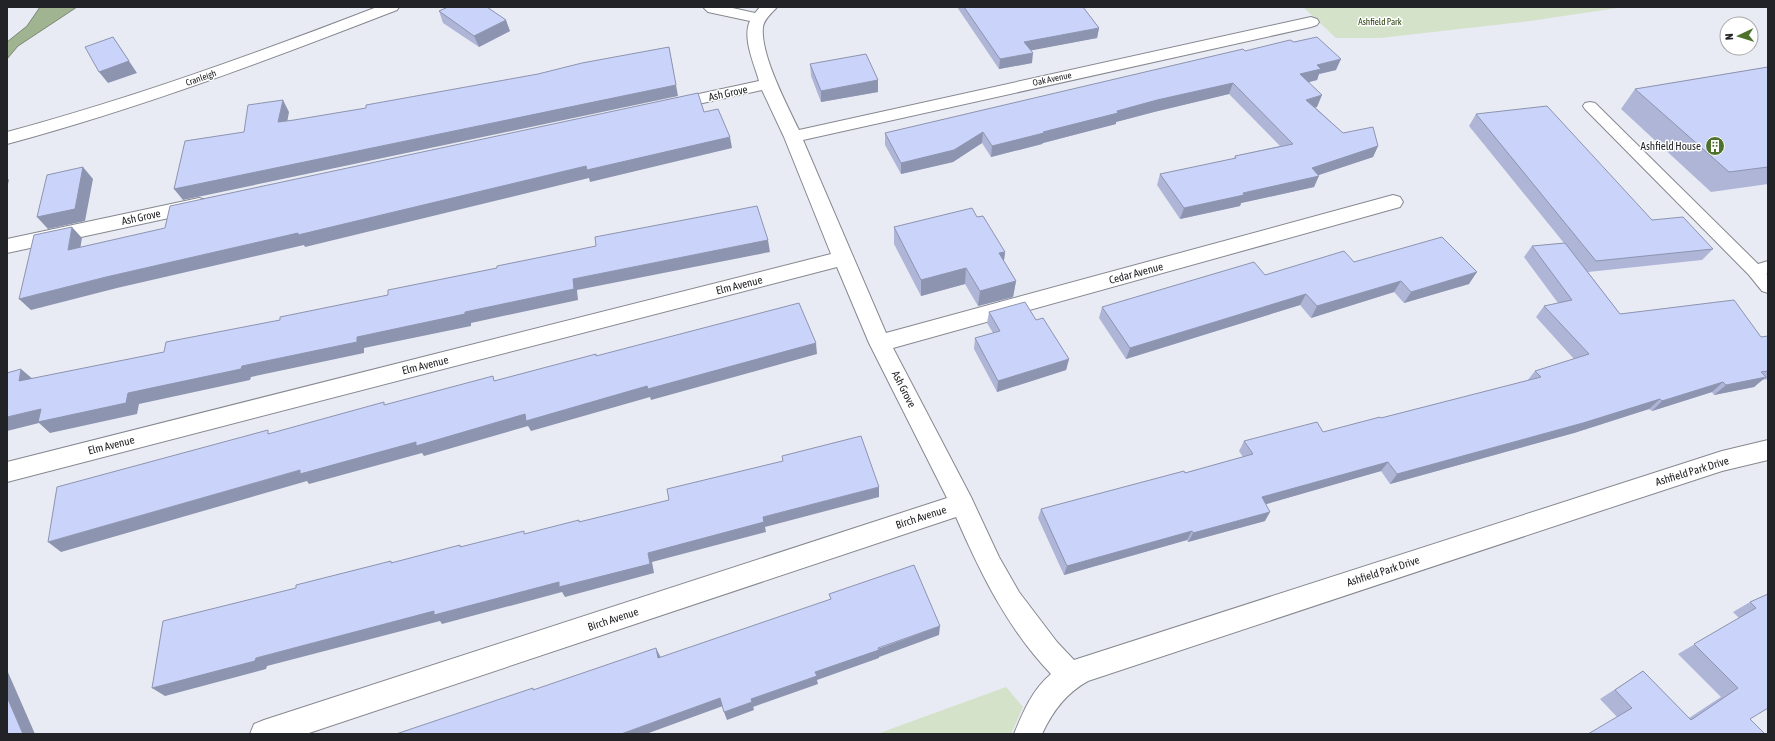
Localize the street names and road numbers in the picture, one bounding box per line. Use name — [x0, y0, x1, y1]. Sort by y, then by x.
street label: Cranleigh — [184, 68, 218, 88]
street label: Oak Avenue — [1032, 70, 1072, 88]
street label: Ash Grove — [707, 83, 749, 103]
street label: Ash Grove — [120, 207, 162, 227]
street label: Cedar Avenue — [1108, 260, 1164, 286]
street label: Elm Avenue — [715, 273, 763, 297]
street label: Elm Avenue — [401, 353, 449, 377]
street label: Ash Grove — [890, 369, 918, 409]
street label: Elm Avenue — [87, 433, 135, 457]
street label: Ashfield Park Drive — [1654, 454, 1730, 488]
street label: Birch Avenue — [894, 503, 948, 531]
street label: Ashfield Park Drive — [1345, 554, 1421, 588]
street label: Birch Avenue — [586, 605, 640, 633]

